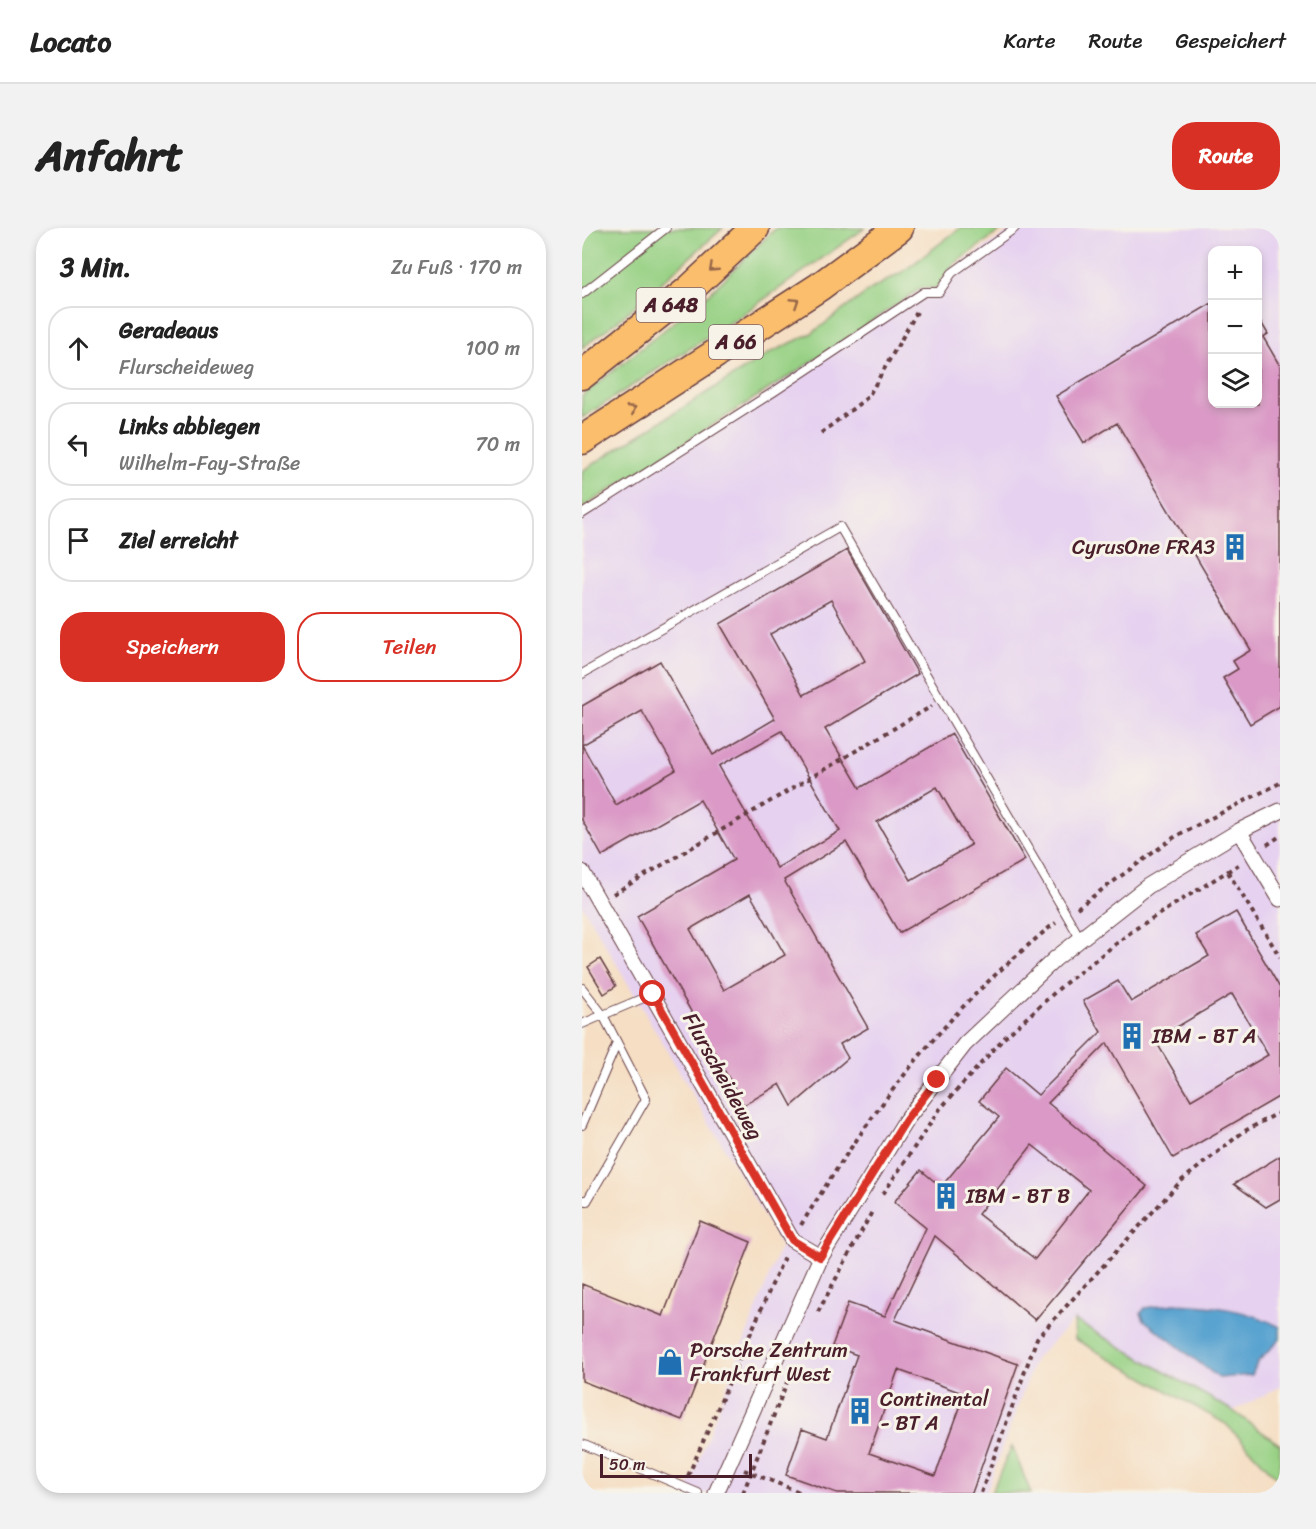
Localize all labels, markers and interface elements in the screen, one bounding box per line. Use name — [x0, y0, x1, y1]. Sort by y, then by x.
text: Locato — [30, 17, 111, 66]
text: Karte — [1004, 22, 1055, 60]
text: Route — [1088, 22, 1142, 60]
text: Gespeichert — [1175, 22, 1286, 60]
text: Anfahrt — [36, 119, 183, 193]
button: Route — [1172, 122, 1280, 190]
text: 3 Min. — [60, 244, 131, 290]
map controls — [1208, 246, 1262, 408]
button: + — [1208, 246, 1262, 300]
text: Zu Fuß · 170 m — [391, 250, 522, 285]
one-way arrow — [709, 261, 720, 272]
road number: A 648 — [636, 288, 706, 322]
one-way arrow — [789, 298, 799, 310]
button: − — [1208, 300, 1262, 354]
text: Geradeaus — [119, 311, 218, 350]
road number: A 66 — [709, 325, 763, 359]
text: 100 m — [466, 331, 520, 366]
icon: ahead — [62, 332, 95, 365]
text: Flurscheideweg — [119, 350, 254, 385]
button: layers — [1208, 354, 1262, 408]
one-way arrow — [625, 405, 636, 416]
text: Links abbiegen — [119, 407, 260, 446]
text: 70 m — [475, 427, 520, 462]
icon: left — [62, 428, 95, 461]
text: Wilhelm-Fay-Straße — [119, 446, 300, 481]
text: Ziel erreicht — [119, 521, 238, 560]
icon: arrive — [62, 524, 95, 557]
place label: CyrusOne FRA3 — [1072, 528, 1215, 566]
building icon: CyrusOne FRA3 — [1220, 532, 1250, 562]
button: Speichern — [60, 612, 285, 682]
button: Teilen — [297, 612, 522, 682]
route start — [639, 980, 665, 1006]
street label: Flurscheideweg — [672, 1005, 774, 1148]
place label: IBM - BT A — [1151, 1017, 1257, 1055]
building icon: IBM - BT A — [1117, 1021, 1147, 1051]
route end — [923, 1066, 949, 1092]
place label: IBM - BT B — [965, 1177, 1070, 1215]
building icon: IBM - BT B — [931, 1181, 961, 1211]
place label: Porsche Zentrum Frankfurt West — [690, 1331, 848, 1393]
shop icon: Porsche Zentrum Frankfurt West — [655, 1347, 685, 1377]
place label: Continental - BT A — [880, 1380, 990, 1442]
building icon: Continental - BT A — [845, 1396, 875, 1426]
text: 50 m — [609, 1450, 645, 1479]
scale bar — [600, 1451, 752, 1478]

